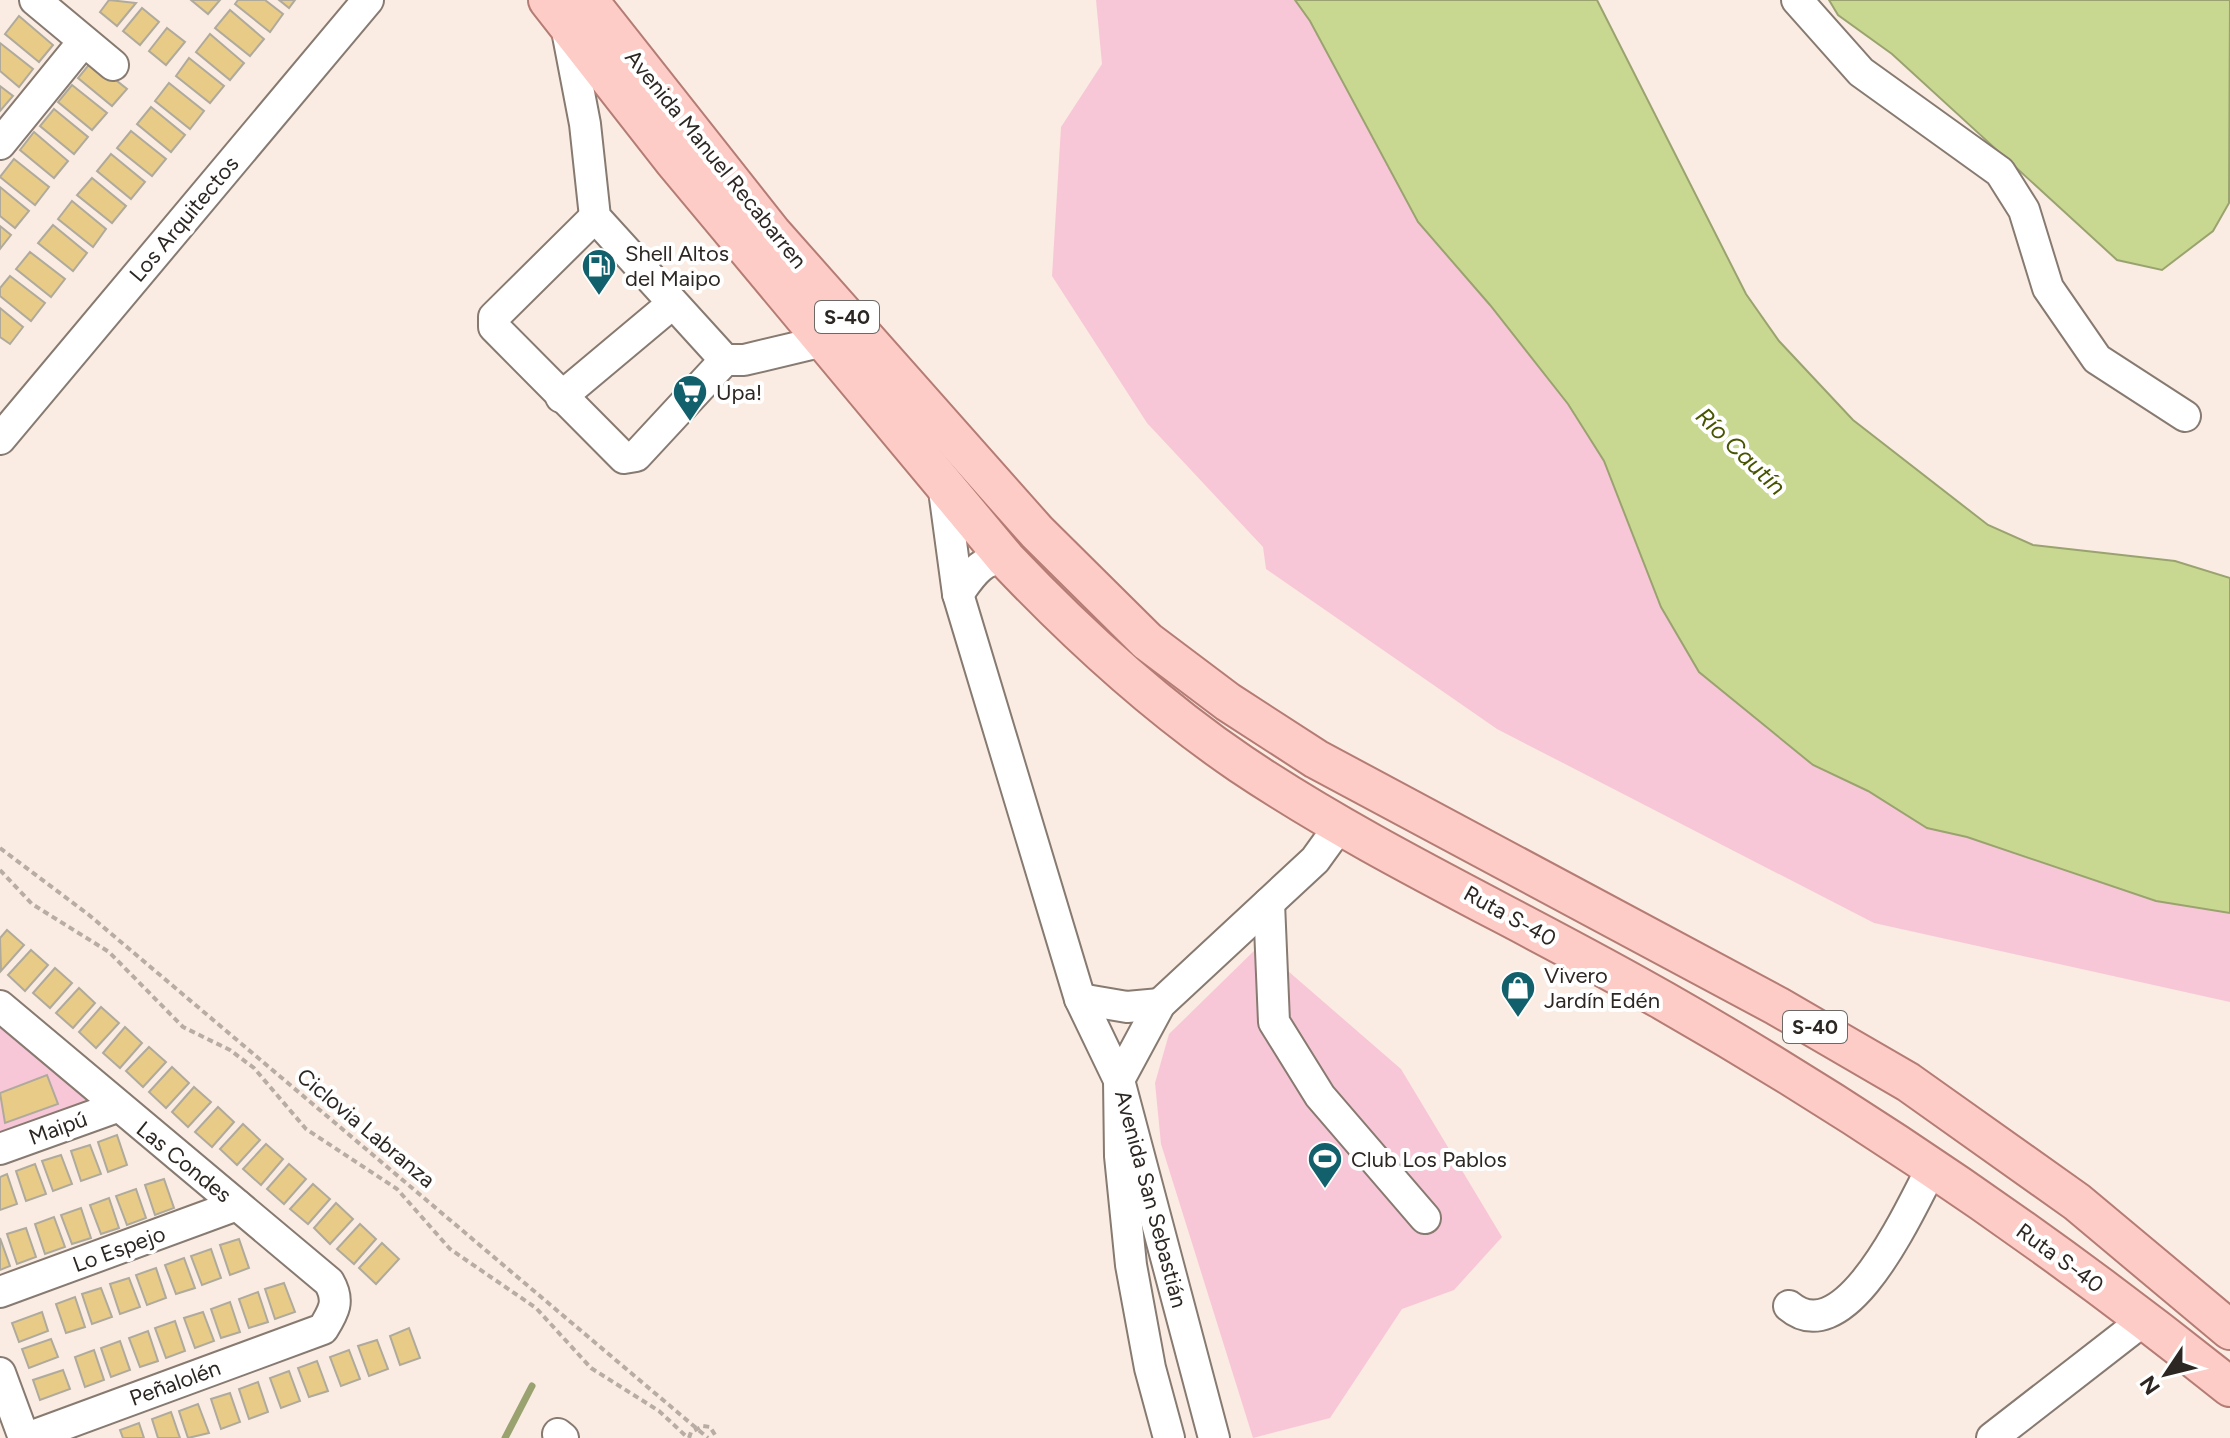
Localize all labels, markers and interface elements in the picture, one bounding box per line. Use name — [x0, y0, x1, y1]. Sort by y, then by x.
street label: Avenida Manuel Recabarren — [619, 44, 813, 274]
street label: Los Arquitectos — [124, 151, 244, 287]
place label: Shell Altos del Maipo — [625, 240, 729, 292]
fuel station icon: Shell Altos del Maipo — [580, 247, 618, 297]
road number: S-40 — [815, 301, 879, 333]
supermarket icon: Upa! — [671, 373, 709, 423]
place label: Upa! — [716, 379, 762, 406]
water label: Río Cautín — [1690, 401, 1792, 501]
street label: Ruta S-40 — [1459, 880, 1561, 952]
place label: Vivero Jardín Edén — [1544, 962, 1660, 1014]
shop icon: Vivero Jardín Edén — [1499, 969, 1537, 1019]
road number: S-40 — [1783, 1011, 1847, 1043]
street label: Ciclovia Labranza — [291, 1062, 441, 1194]
street label: Avenida San Sebastián — [1109, 1087, 1193, 1311]
street label: Maipú — [25, 1105, 91, 1151]
street label: Las Condes — [131, 1116, 237, 1208]
sports icon: Club Los Pablos — [1306, 1140, 1344, 1190]
place label: Club Los Pablos — [1351, 1146, 1507, 1173]
street label: Ruta S-40 — [2011, 1217, 2109, 1299]
street label: Lo Espejo — [69, 1220, 169, 1278]
north arrow — [2126, 1334, 2206, 1414]
street label: Peñalolén — [126, 1354, 224, 1412]
text: N — [2134, 1370, 2166, 1400]

